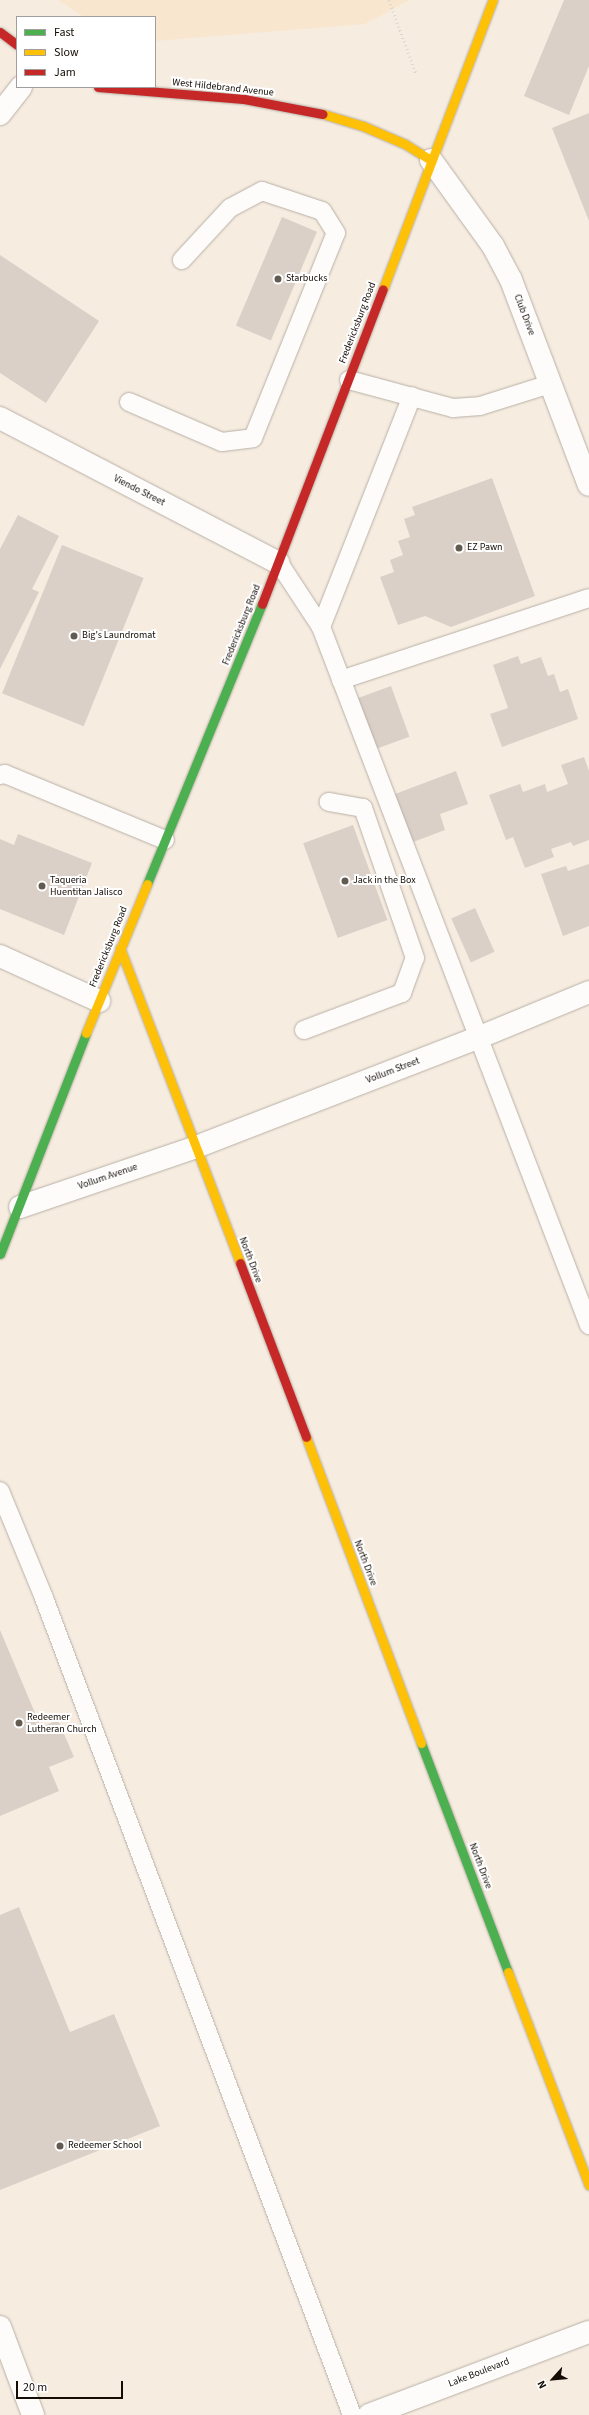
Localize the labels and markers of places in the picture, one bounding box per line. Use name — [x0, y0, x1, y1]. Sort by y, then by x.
place label: Starbucks — [286, 273, 327, 285]
marker: Starbucks — [273, 274, 283, 284]
place label: EZ Pawn — [467, 542, 503, 554]
marker: EZ Pawn — [454, 543, 464, 553]
place label: Big's Laundromat — [82, 630, 156, 642]
marker: Big's Laundromat — [69, 631, 79, 641]
place label: Taqueria Huentitan Jalisco — [50, 874, 123, 898]
place label: Jack in the Box — [353, 875, 416, 887]
marker: Jack in the Box — [340, 876, 350, 886]
marker: Taqueria Huentitan Jalisco — [37, 881, 47, 891]
place label: Redeemer Lutheran Church — [27, 1711, 97, 1734]
marker: Redeemer Lutheran Church — [14, 1718, 24, 1728]
place label: Redeemer School — [68, 2140, 141, 2152]
marker: Redeemer School — [55, 2141, 65, 2151]

